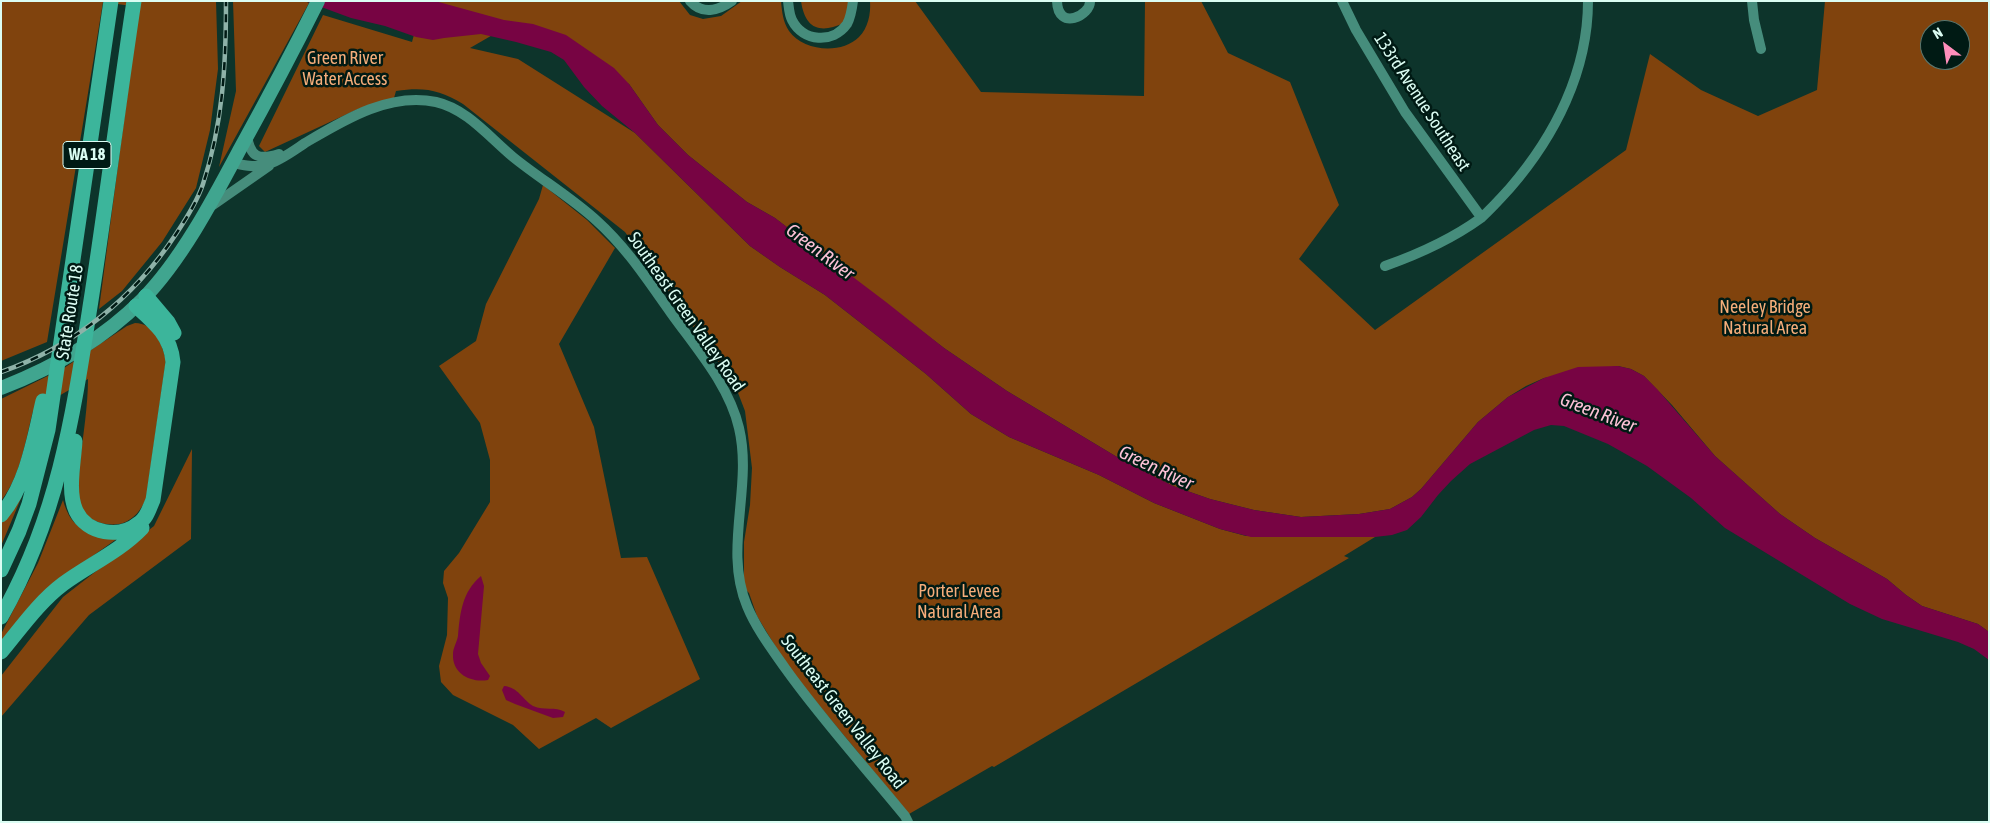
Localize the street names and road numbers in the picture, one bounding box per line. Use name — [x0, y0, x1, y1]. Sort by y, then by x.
street label: 133rd Avenue Southeast — [1369, 29, 1475, 175]
road number: WA 18 — [63, 142, 111, 168]
street label: Southeast Green Valley Road — [623, 228, 749, 396]
street label: State Route 18 — [52, 263, 88, 361]
street label: Southeast Green Valley Road — [776, 631, 910, 793]

